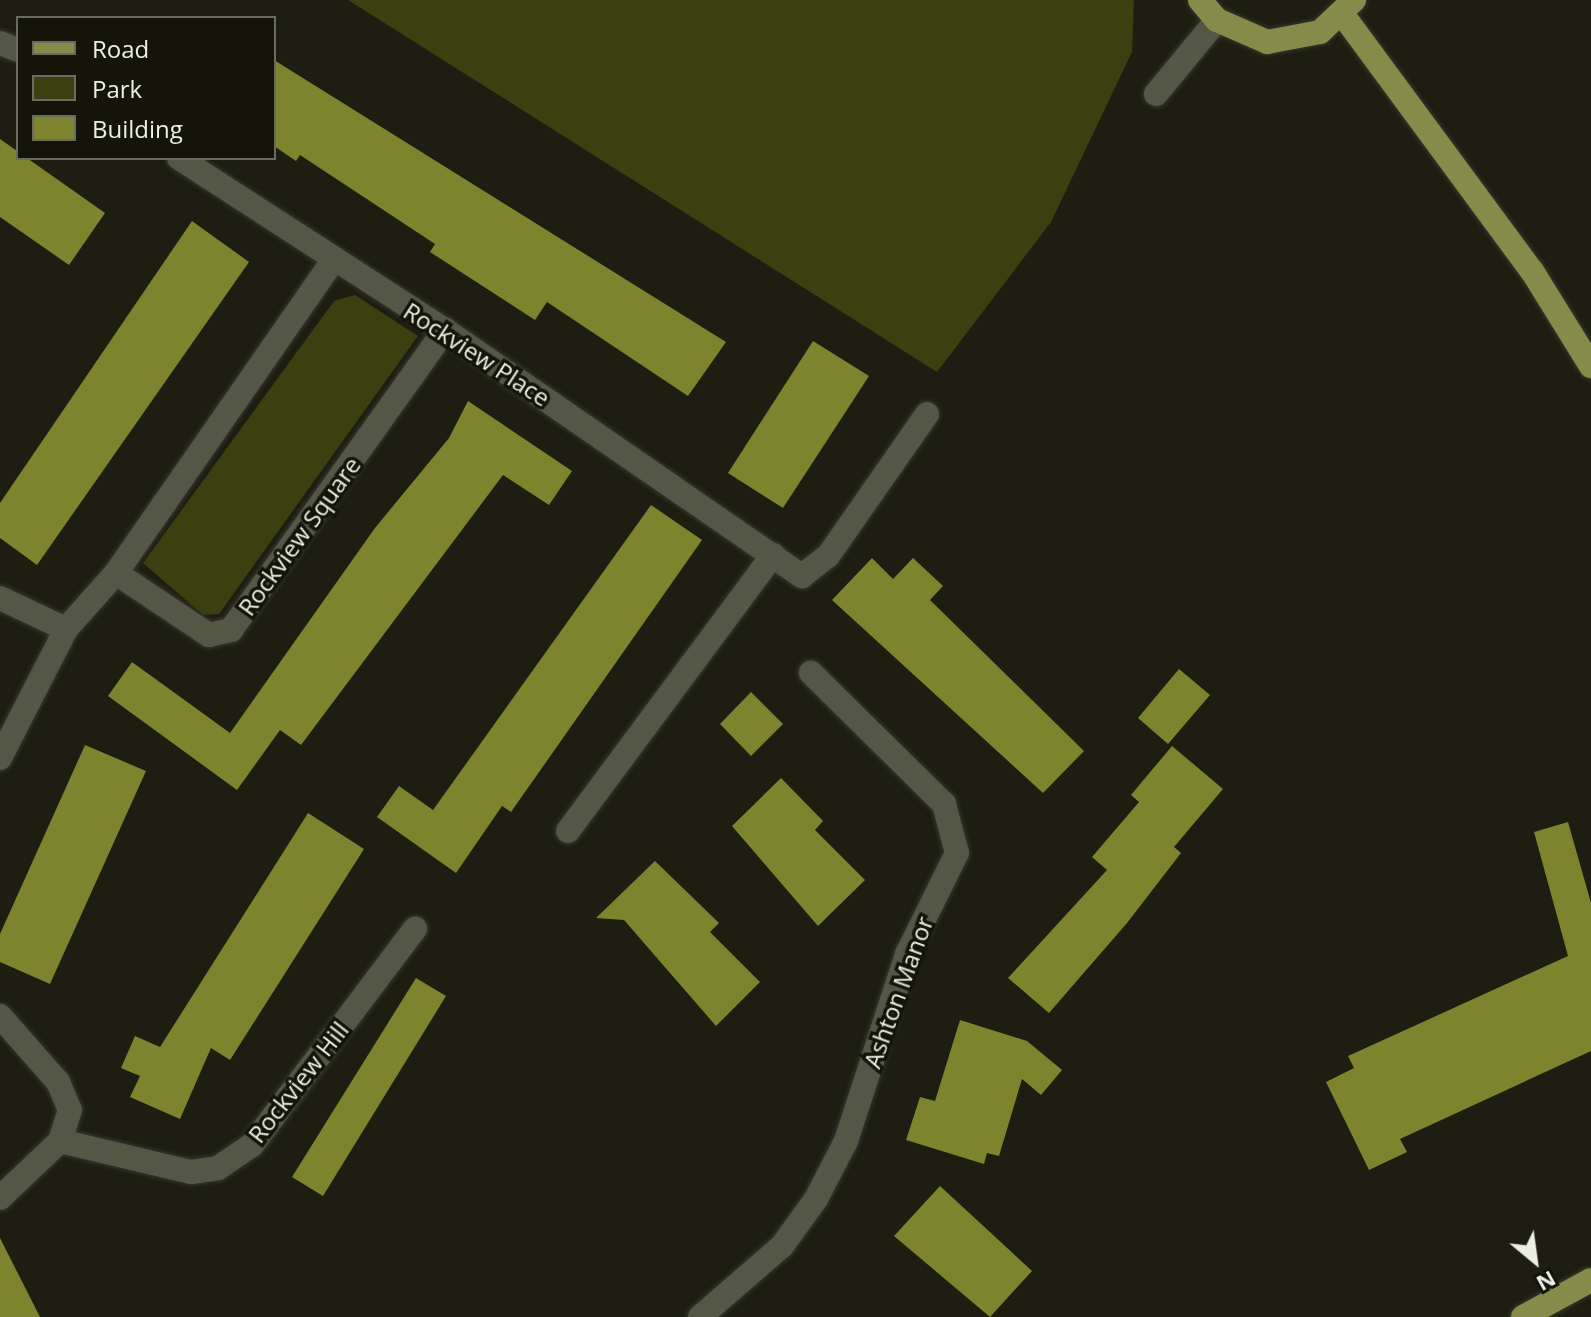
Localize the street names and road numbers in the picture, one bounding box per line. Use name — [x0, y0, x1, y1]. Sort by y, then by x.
street label: Rockview Place — [398, 296, 556, 412]
street label: Rockview Square — [232, 451, 366, 621]
street label: Ashton Manor — [857, 912, 939, 1072]
street label: Rockview Hill — [242, 1016, 354, 1148]

